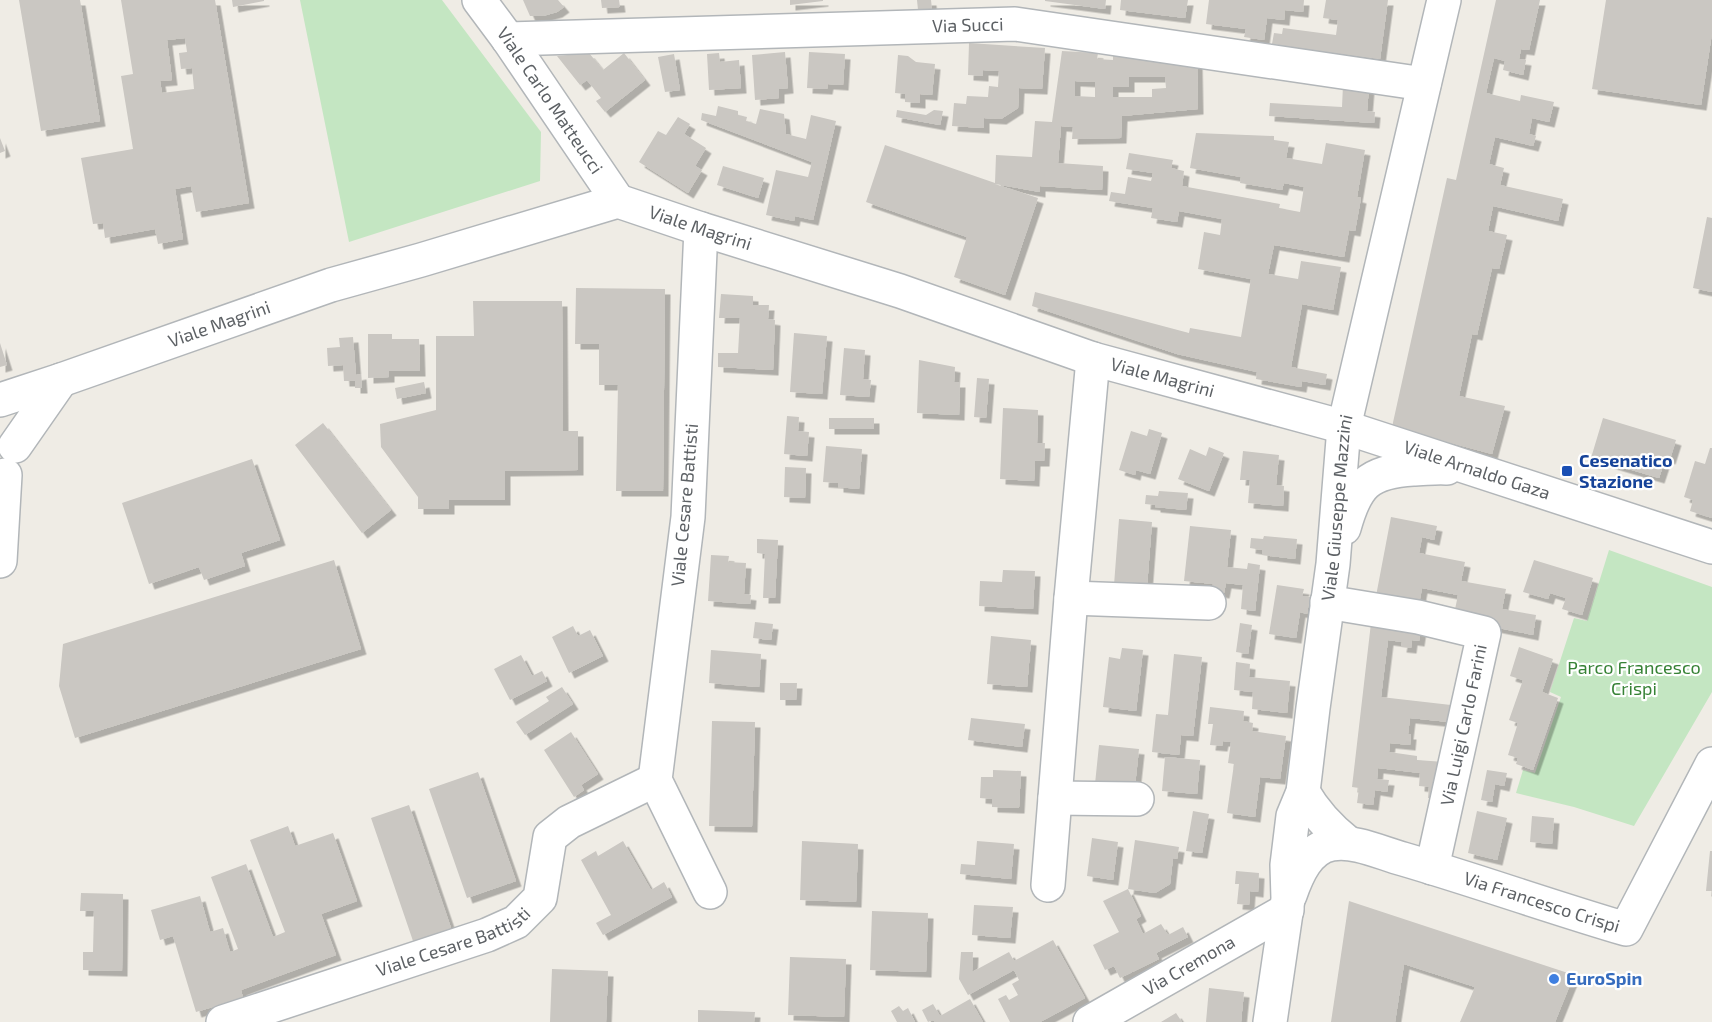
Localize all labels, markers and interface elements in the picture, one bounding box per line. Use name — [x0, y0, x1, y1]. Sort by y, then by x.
street label: Via Succi — [932, 12, 1004, 36]
street label: Viale Carlo Matteucci — [493, 22, 608, 178]
street label: Viale Magrini — [646, 200, 755, 254]
street label: Viale Magrini — [165, 295, 273, 351]
street label: Viale Magrini — [1108, 352, 1217, 401]
street label: Viale Giuseppe Mazzini — [1316, 412, 1357, 602]
street label: Viale Cesare Battisti — [666, 422, 702, 587]
street label: Viale Arnaldo Gaza — [1401, 435, 1553, 504]
place label: Cesenatico Stazione — [1579, 449, 1673, 492]
marker: Cesenatico Stazione — [1560, 464, 1574, 478]
street label: Via Luigi Carlo Farini — [1435, 642, 1491, 808]
park label: Parco Francesco Crispi — [1567, 656, 1701, 699]
street label: Via Francesco Crispi — [1461, 866, 1623, 937]
street label: Viale Cesare Battisti — [373, 902, 534, 981]
street label: Via Cremona — [1139, 930, 1239, 1000]
place label: EuroSpin — [1566, 967, 1642, 989]
marker: EuroSpin — [1547, 972, 1561, 986]

